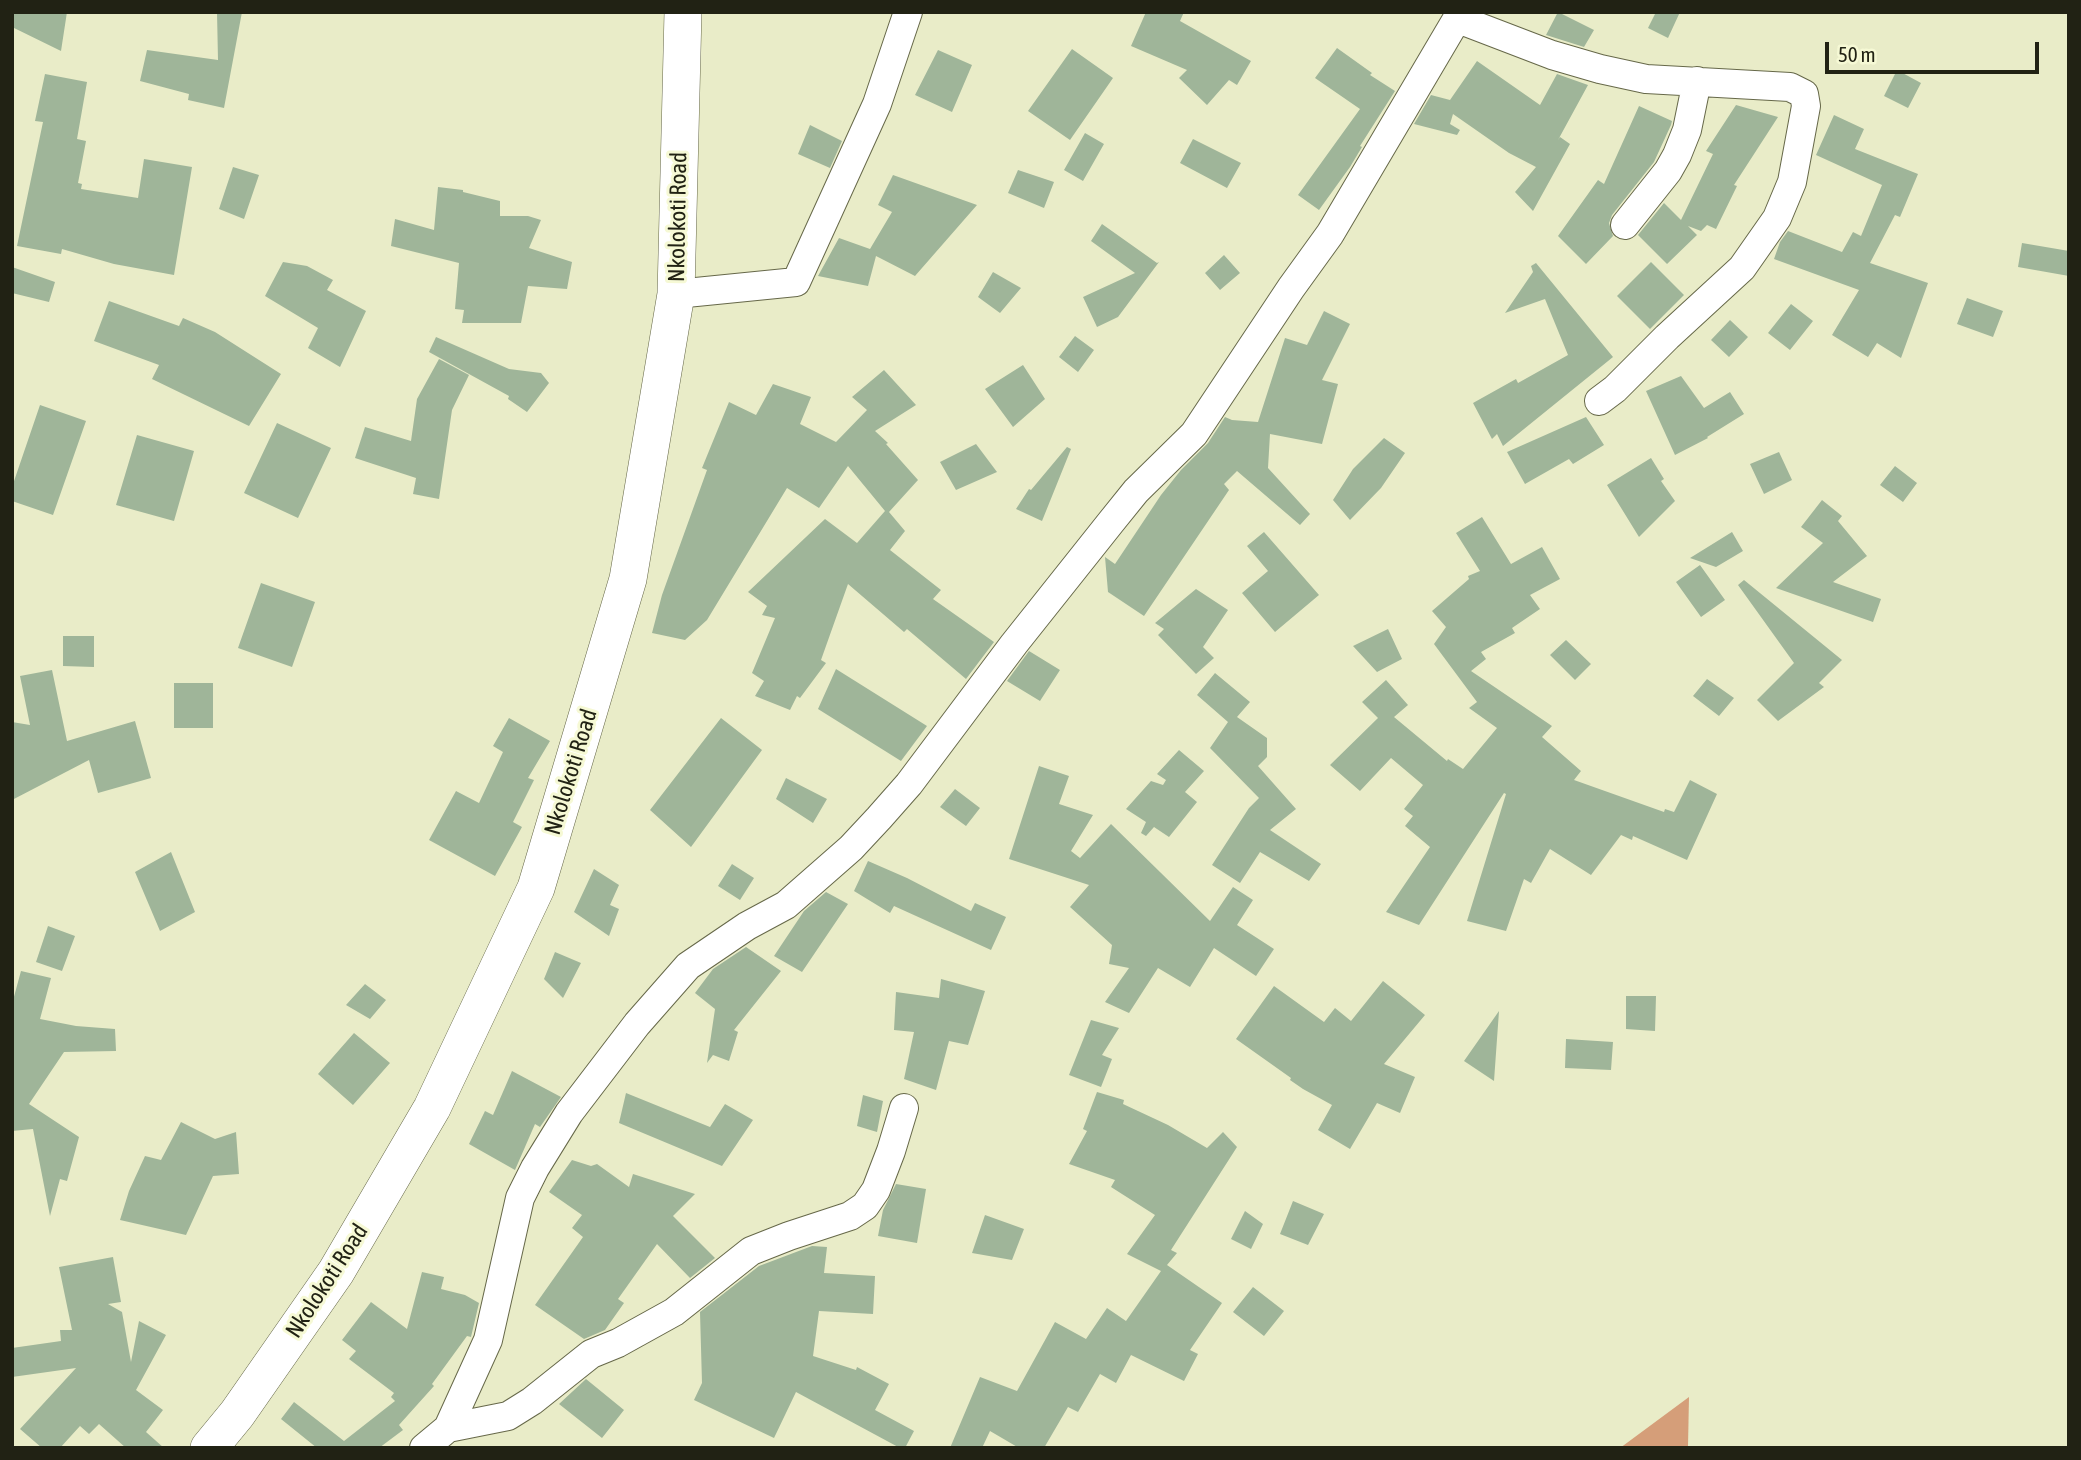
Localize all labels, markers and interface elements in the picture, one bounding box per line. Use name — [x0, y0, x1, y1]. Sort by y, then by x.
scale bar — [1829, 28, 2042, 72]
text: 50 m — [1838, 42, 1876, 66]
street label: Nkolokoti Road — [663, 152, 693, 282]
street label: Nkolokoti Road — [539, 706, 603, 838]
street label: Nkolokoti Road — [280, 1219, 374, 1343]

